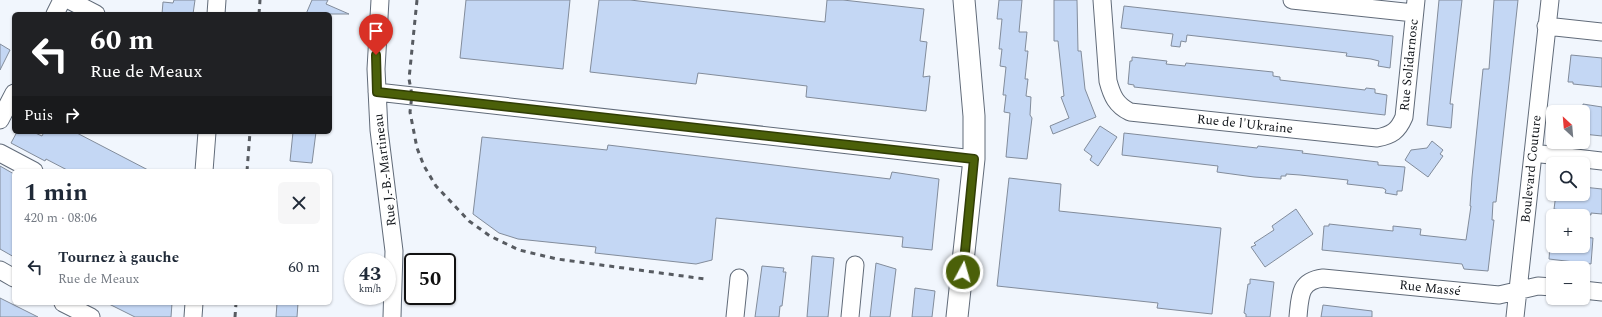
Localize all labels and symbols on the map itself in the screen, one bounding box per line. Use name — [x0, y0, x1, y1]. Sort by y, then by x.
pin — [359, 14, 393, 55]
street label: Rue Solidarnosc — [1394, 18, 1424, 112]
north arrow — [1546, 105, 1590, 149]
street label: Rue de l'Ukraine — [1196, 109, 1294, 139]
street label: Rue J.-B.-Martineau — [368, 113, 402, 227]
street label: Boulevard Couture — [1515, 114, 1547, 224]
position arrow — [942, 251, 984, 293]
speed limit sign: 50 — [404, 253, 456, 305]
street label: Rue Massé — [1398, 275, 1462, 301]

